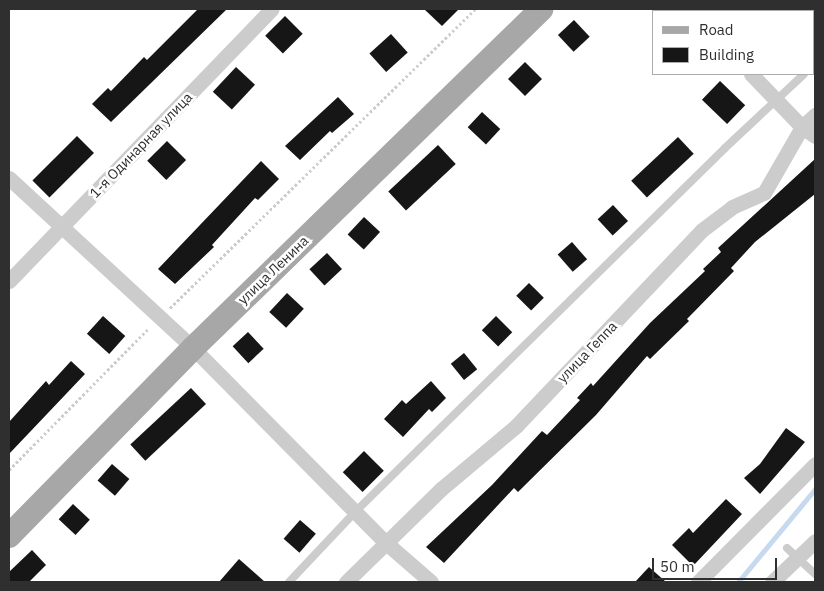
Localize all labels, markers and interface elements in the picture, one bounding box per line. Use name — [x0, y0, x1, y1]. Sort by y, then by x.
legend — [652, 10, 814, 75]
text: Road — [699, 20, 734, 39]
text: Building — [699, 45, 754, 64]
street label: 1-я Одинарная улица — [86, 89, 196, 201]
street label: улица Ленина — [234, 232, 312, 308]
street label: улица Геппа — [554, 318, 620, 386]
scale bar — [654, 548, 779, 580]
text: 50 m — [660, 557, 695, 576]

